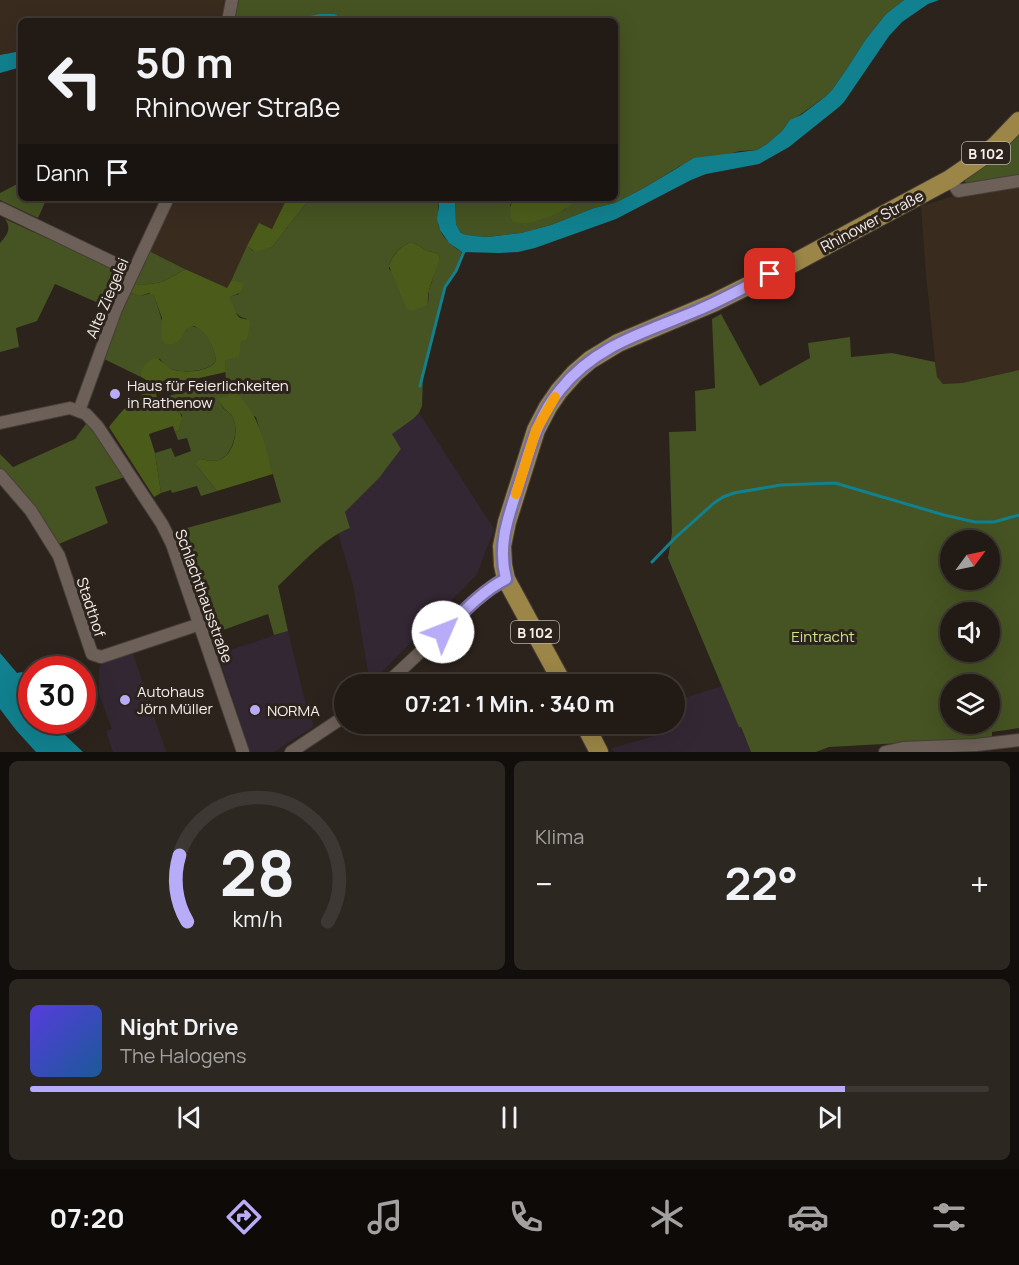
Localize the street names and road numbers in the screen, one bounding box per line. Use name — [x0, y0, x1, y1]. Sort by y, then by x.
road number: B 102 — [962, 142, 1010, 164]
street label: Rhinower Straße — [817, 185, 928, 257]
street label: Alte Ziegelei — [81, 255, 133, 341]
street label: Schlachthausstraße — [170, 526, 238, 666]
street label: Stadthof — [71, 574, 111, 640]
road number: B 102 — [511, 621, 559, 643]

